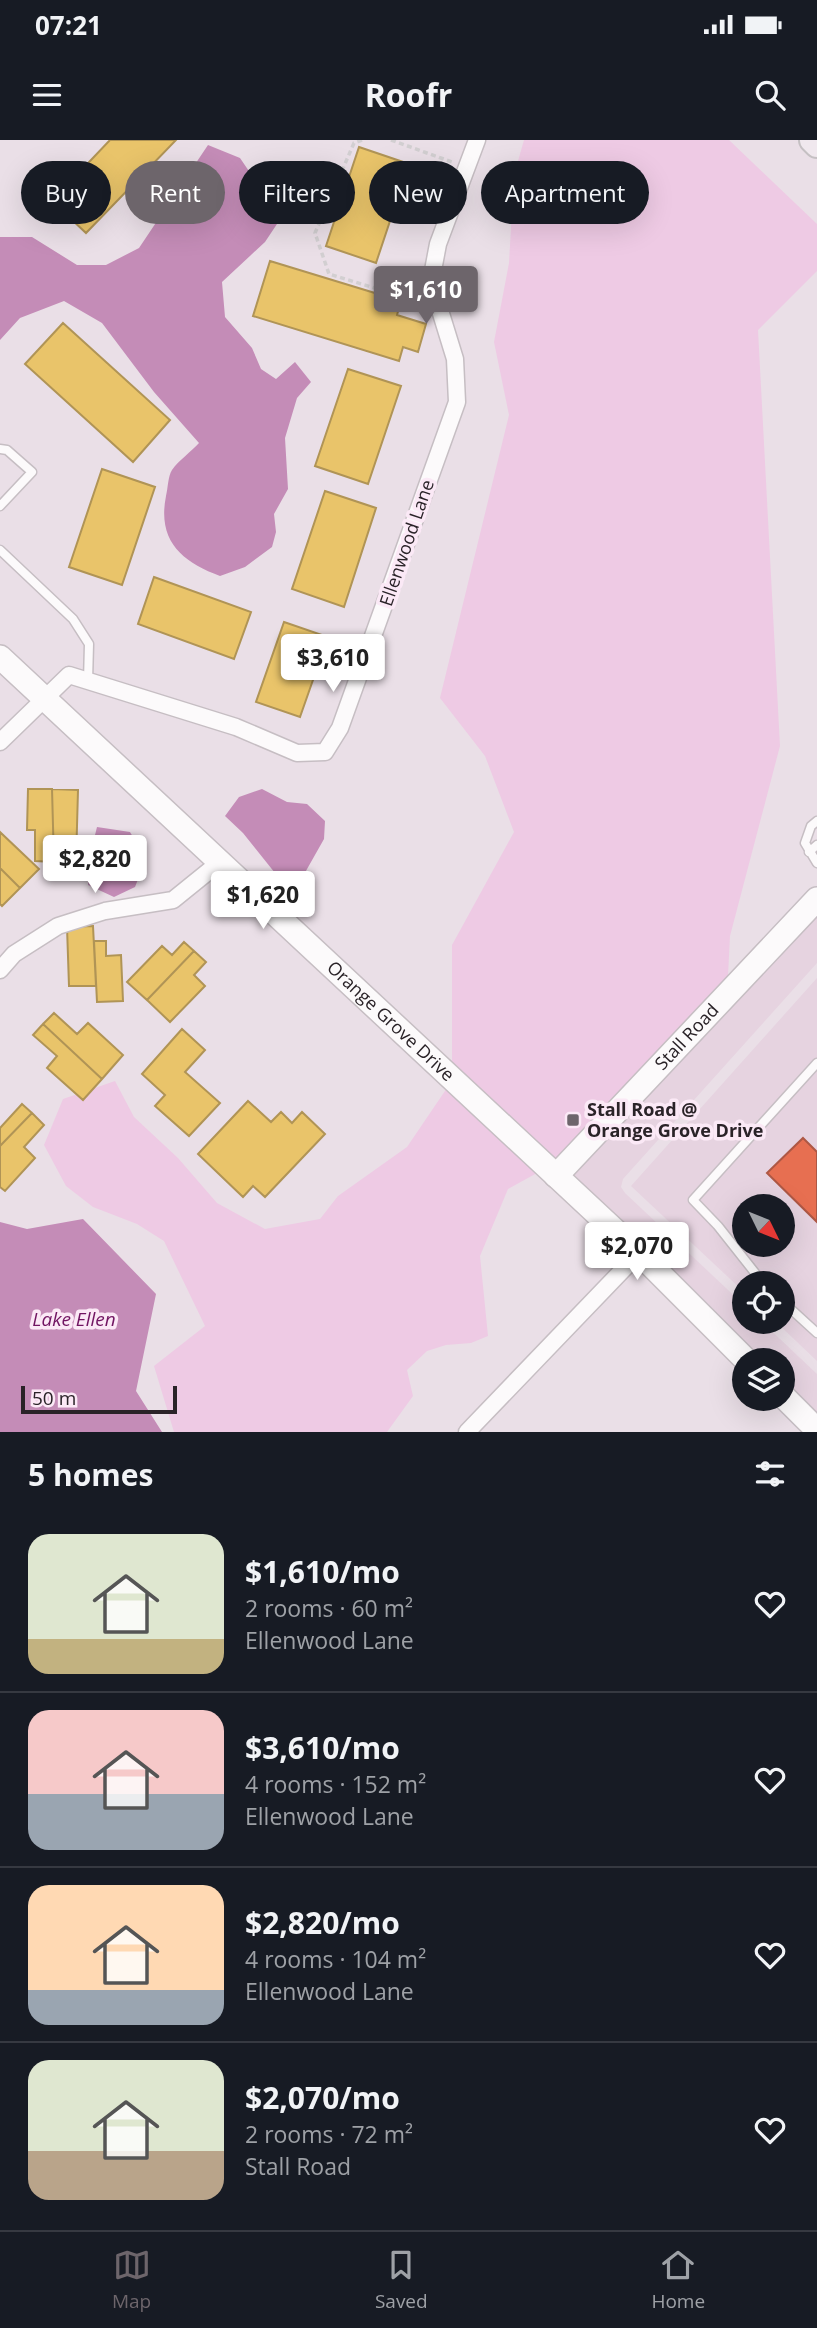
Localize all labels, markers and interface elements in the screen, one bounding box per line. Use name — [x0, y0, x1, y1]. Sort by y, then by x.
text: 07:21 — [35, 7, 102, 43]
text: Roofr — [365, 73, 452, 116]
icon: menu — [28, 76, 66, 114]
icon: search — [751, 76, 789, 114]
chip: Buy — [21, 161, 111, 224]
chip: Rent — [125, 161, 225, 224]
chip: Filters — [239, 161, 355, 224]
chip: New — [369, 161, 467, 224]
chip: Apartment — [481, 161, 649, 224]
pin: $1,610 — [369, 267, 483, 326]
text: $1,610 — [390, 273, 462, 305]
street label: Ellenwood Lane — [373, 476, 439, 609]
pin: $3,610 — [276, 634, 390, 694]
text: $3,610 — [297, 641, 369, 673]
pin: $2,820 — [38, 836, 152, 895]
text: $2,820 — [59, 842, 131, 874]
pin: $1,620 — [206, 872, 320, 931]
text: $1,620 — [227, 878, 299, 910]
street label: Orange Grove Drive — [322, 955, 460, 1086]
street label: Stall Road — [649, 998, 723, 1075]
place label: Stall Road @ Orange Grove Drive — [587, 1097, 763, 1142]
marker: Stall Road @ Orange Grove Drive — [565, 1112, 581, 1128]
north arrow — [732, 1194, 794, 1256]
map controls — [732, 1194, 795, 1411]
pin: $2,070 — [580, 1222, 694, 1282]
text: $2,070 — [601, 1229, 673, 1261]
button: locate — [732, 1271, 795, 1334]
water label: Lake Ellen — [32, 1306, 116, 1332]
button: layers — [732, 1348, 795, 1411]
scale bar — [21, 1383, 177, 1415]
text: 50 m — [32, 1385, 76, 1411]
text: 5 homes — [28, 1454, 153, 1495]
icon: filters — [751, 1455, 789, 1493]
text: $1,610/mo — [245, 1551, 400, 1592]
icon: home — [84, 1562, 168, 1646]
icon: heart — [751, 1585, 789, 1623]
text: 2 rooms · 60 m² — [245, 1592, 413, 1624]
text: Ellenwood Lane — [245, 1624, 414, 1656]
text: $3,610/mo — [245, 1727, 400, 1768]
icon: home — [84, 1738, 168, 1822]
icon: heart — [751, 1761, 789, 1799]
text: 4 rooms · 152 m² — [245, 1768, 426, 1800]
text: Ellenwood Lane — [245, 1800, 414, 1832]
text: $2,820/mo — [245, 1902, 400, 1943]
icon: home — [84, 1913, 168, 1997]
icon: heart — [751, 1936, 789, 1974]
text: 4 rooms · 104 m² — [245, 1943, 426, 1975]
text: Ellenwood Lane — [245, 1975, 414, 2007]
text: $2,070/mo — [245, 2077, 400, 2118]
icon: home — [84, 2088, 168, 2172]
icon: heart — [751, 2111, 789, 2149]
text: 2 rooms · 72 m² — [245, 2118, 413, 2150]
text: Stall Road — [245, 2150, 351, 2182]
tab: Map — [112, 2246, 151, 2314]
tab: Saved — [375, 2246, 428, 2314]
tab: Home — [651, 2246, 705, 2314]

